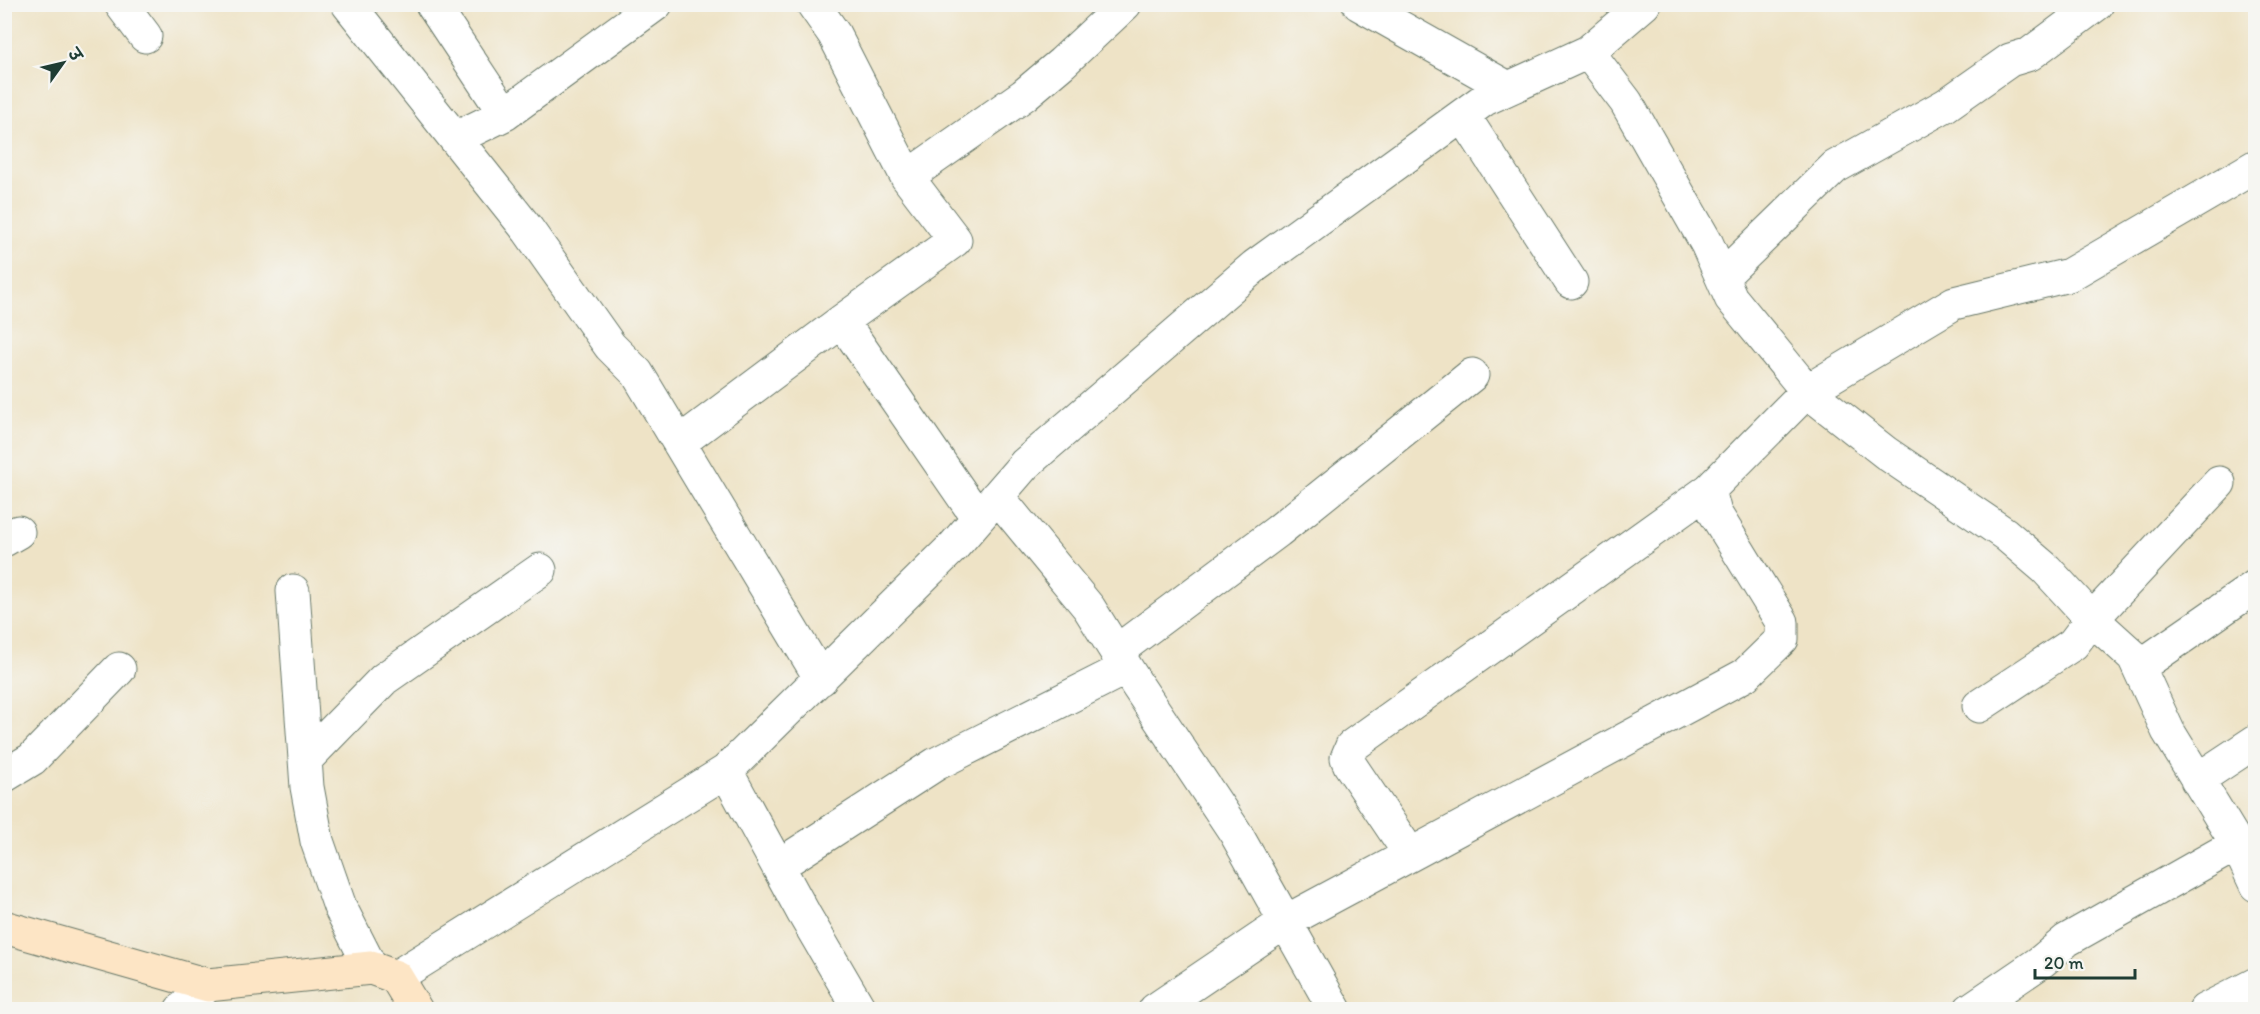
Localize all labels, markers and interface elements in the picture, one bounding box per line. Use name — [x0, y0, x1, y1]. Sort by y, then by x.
north arrow — [33, 33, 93, 93]
text: उ — [63, 44, 87, 66]
scale bar — [2035, 942, 2136, 980]
text: 20 m — [2044, 952, 2084, 974]

